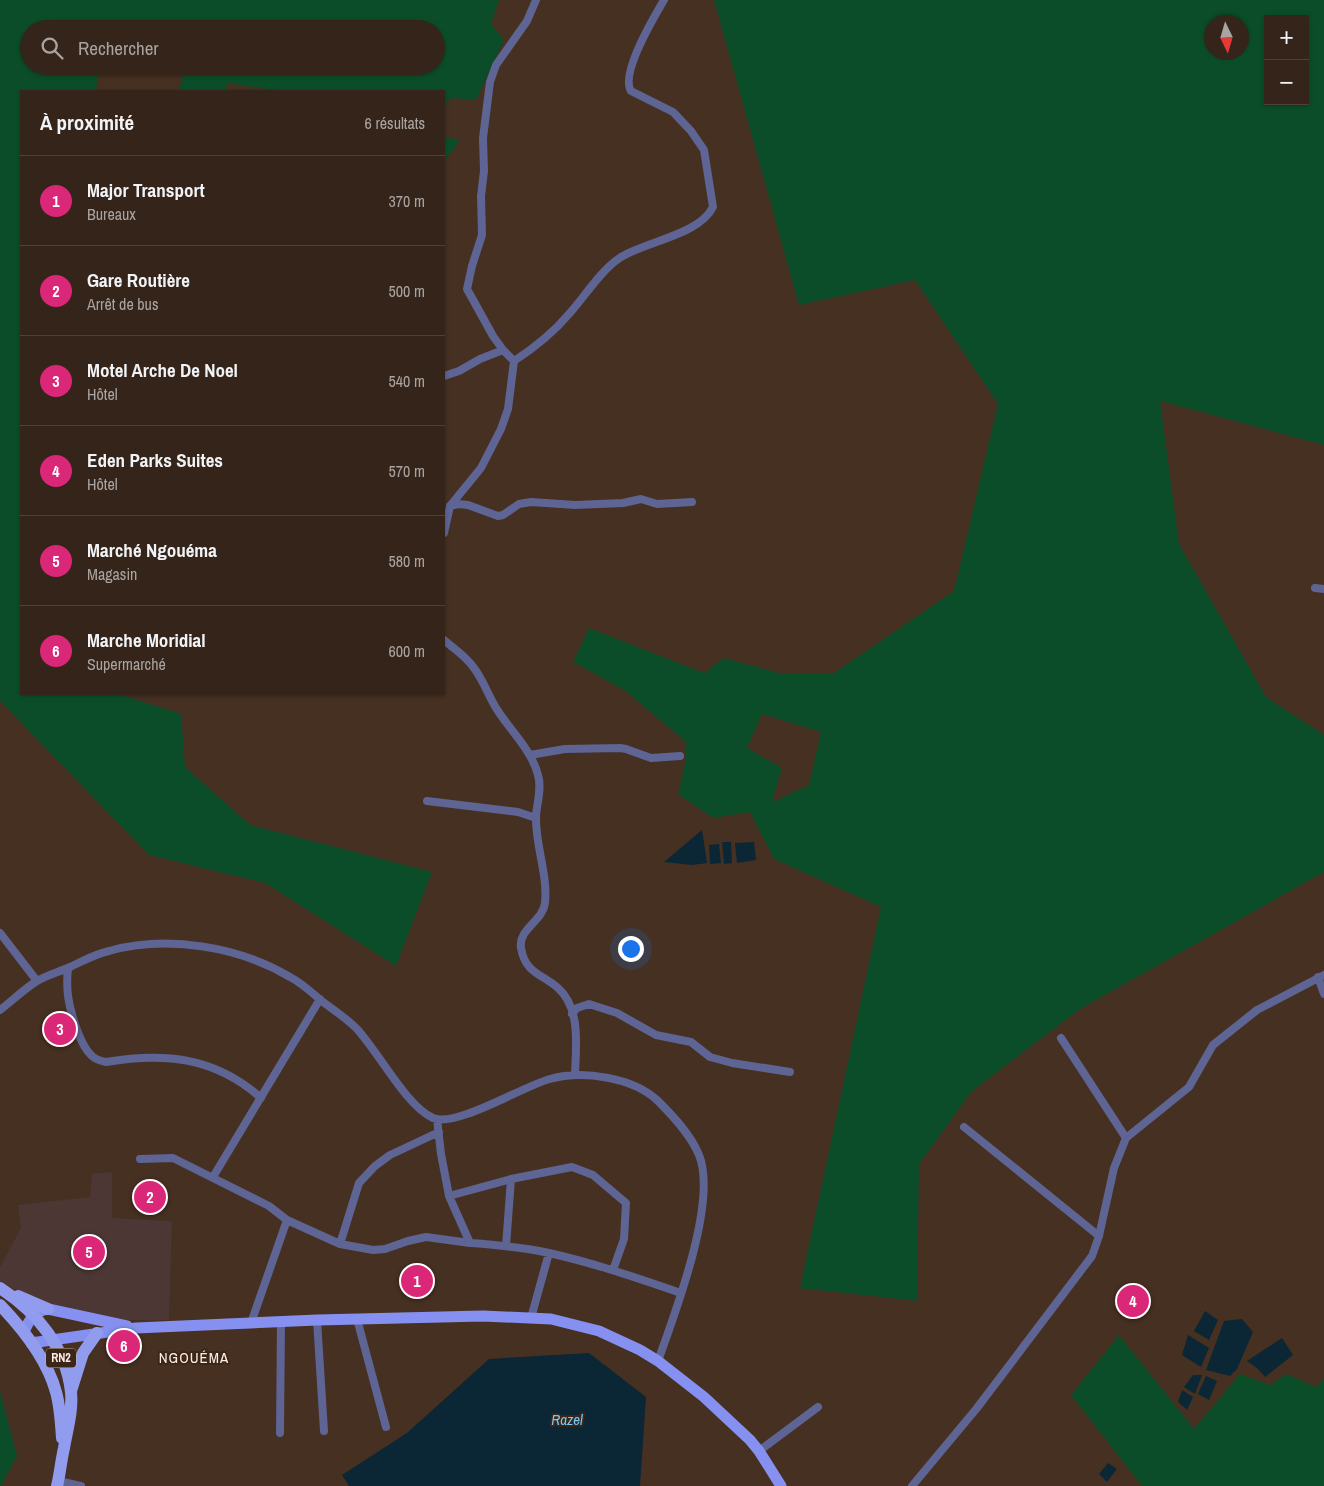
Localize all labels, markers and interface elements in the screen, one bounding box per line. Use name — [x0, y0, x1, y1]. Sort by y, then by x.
north arrow — [1204, 15, 1249, 60]
map controls — [1264, 15, 1309, 105]
button: + — [1264, 15, 1309, 60]
search box — [20, 20, 445, 75]
icon: search — [38, 34, 66, 62]
text: Rechercher — [78, 35, 159, 61]
button: − — [1264, 60, 1309, 105]
text: À proximité — [40, 108, 134, 137]
text: 6 résultats — [364, 112, 425, 134]
text: Major Transport — [87, 177, 205, 203]
text: 1 — [52, 190, 60, 212]
text: 370 m — [389, 190, 425, 212]
text: Bureaux — [87, 203, 136, 225]
text: Gare Routière — [87, 267, 190, 293]
text: 2 — [52, 280, 60, 302]
text: 500 m — [389, 280, 425, 302]
text: Arrêt de bus — [87, 293, 158, 315]
text: Motel Arche De Noel — [87, 357, 238, 383]
text: 3 — [52, 370, 60, 392]
text: 540 m — [389, 370, 425, 392]
text: Hôtel — [87, 383, 118, 405]
text: Eden Parks Suites — [87, 447, 223, 473]
text: 4 — [52, 460, 60, 482]
text: 570 m — [389, 460, 425, 482]
text: Hôtel — [87, 473, 118, 495]
text: Marché Ngouéma — [87, 537, 217, 563]
text: 5 — [52, 550, 60, 572]
text: 580 m — [389, 550, 425, 572]
text: Magasin — [87, 563, 137, 585]
text: Marche Moridial — [87, 627, 206, 653]
text: 6 — [52, 640, 60, 662]
text: 600 m — [389, 640, 425, 662]
text: Supermarché — [87, 653, 166, 675]
your location — [618, 936, 644, 962]
pin: 3 — [44, 1010, 76, 1048]
pin: 2 — [134, 1178, 166, 1216]
pin: 5 — [73, 1233, 105, 1271]
pin: 1 — [401, 1262, 433, 1300]
pin: 4 — [1117, 1282, 1149, 1320]
pin: 6 — [108, 1327, 140, 1365]
district label: NGOUÉMA — [159, 1347, 229, 1368]
road number: RN2 — [46, 1349, 76, 1368]
water label: Razel — [551, 1409, 583, 1430]

